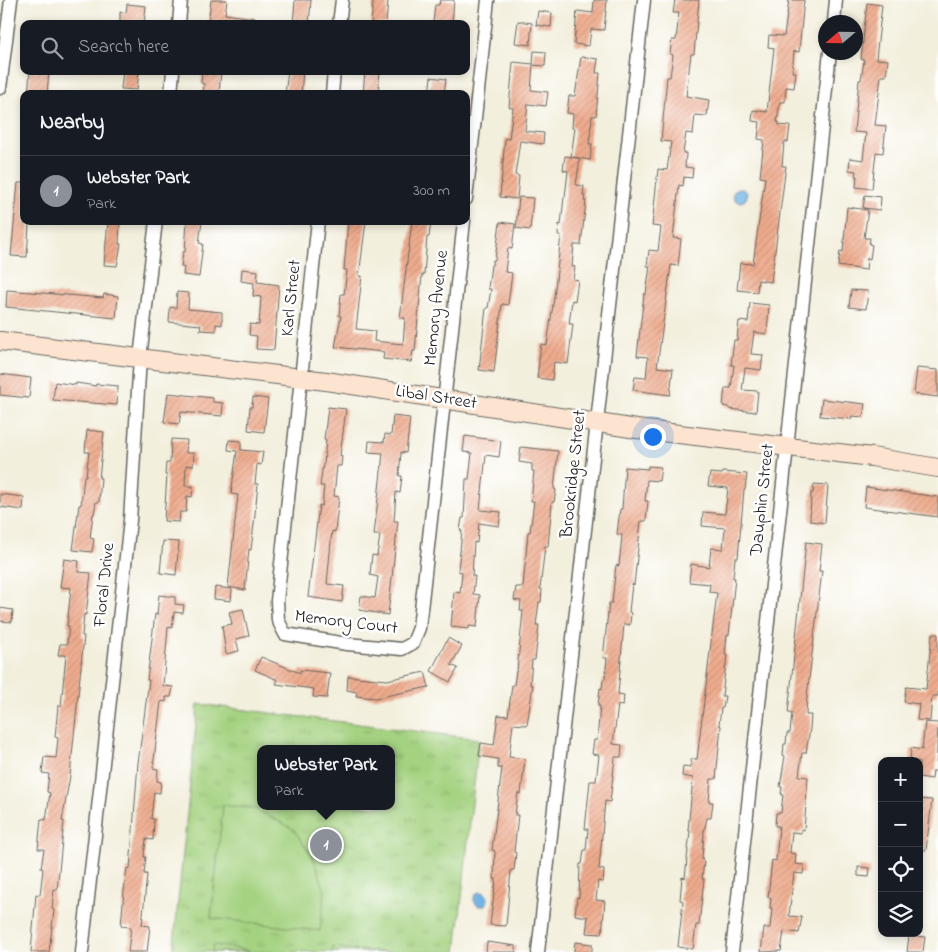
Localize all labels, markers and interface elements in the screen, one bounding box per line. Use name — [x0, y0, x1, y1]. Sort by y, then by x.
north arrow — [818, 15, 863, 60]
search box — [20, 20, 470, 75]
icon: search — [38, 34, 66, 62]
text: Search here — [78, 34, 169, 61]
text: Nearby — [40, 108, 104, 138]
text: Webster Park — [87, 165, 190, 192]
text: 1 — [53, 179, 59, 203]
text: 300 m — [413, 179, 450, 203]
text: Park — [87, 192, 116, 216]
street label: Memory Avenue — [418, 248, 456, 367]
street label: Karl Street — [275, 258, 309, 338]
street label: Libal Street — [393, 379, 479, 417]
street label: Brookridge Street — [554, 409, 595, 540]
your location — [640, 424, 666, 450]
street label: Dauphin Street — [744, 442, 782, 559]
street label: Floral Drive — [88, 541, 122, 629]
street label: Memory Court — [293, 604, 399, 642]
popup — [257, 745, 395, 810]
text: Webster Park — [275, 752, 377, 779]
map controls — [878, 757, 923, 937]
button: + — [878, 757, 923, 802]
text: Park — [275, 779, 304, 803]
button: − — [878, 802, 923, 847]
pin: 1 — [310, 826, 342, 864]
button: locate — [878, 847, 923, 892]
button: layers — [878, 892, 923, 937]

